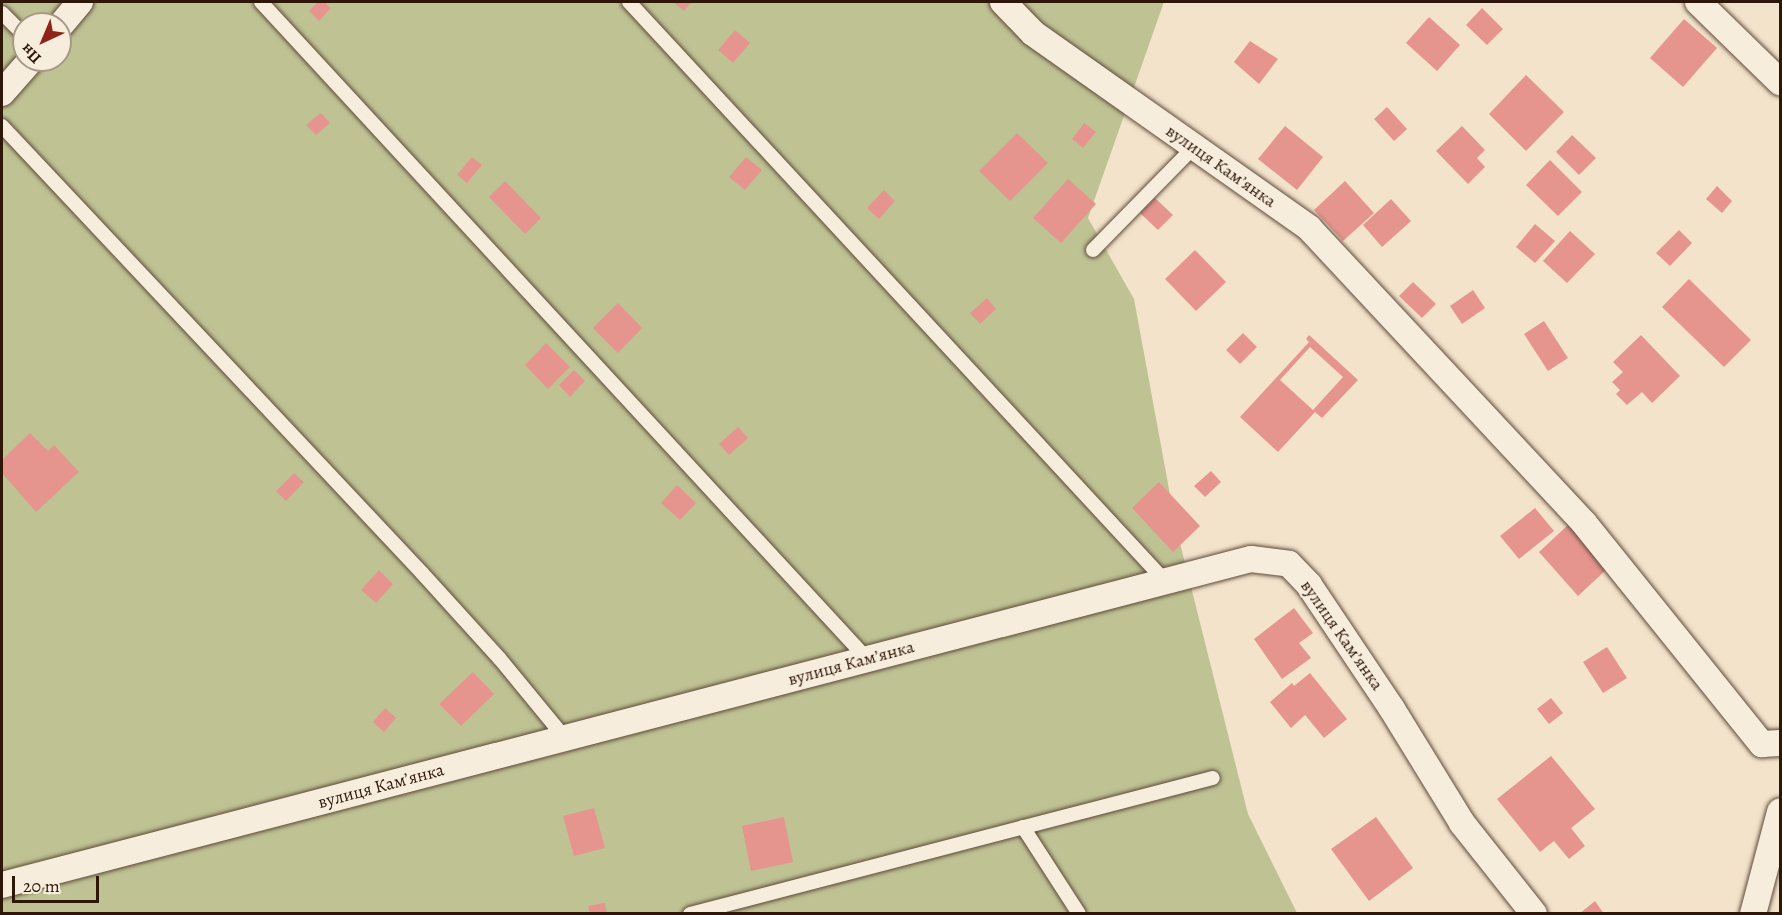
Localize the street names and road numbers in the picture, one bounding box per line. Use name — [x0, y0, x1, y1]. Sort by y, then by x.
street label: вулиця Камʼянка — [1162, 120, 1280, 212]
street label: вулиця Камʼянка — [1296, 576, 1388, 694]
street label: вулиця Камʼянка — [786, 636, 916, 690]
street label: вулиця Камʼянка — [316, 759, 446, 813]

